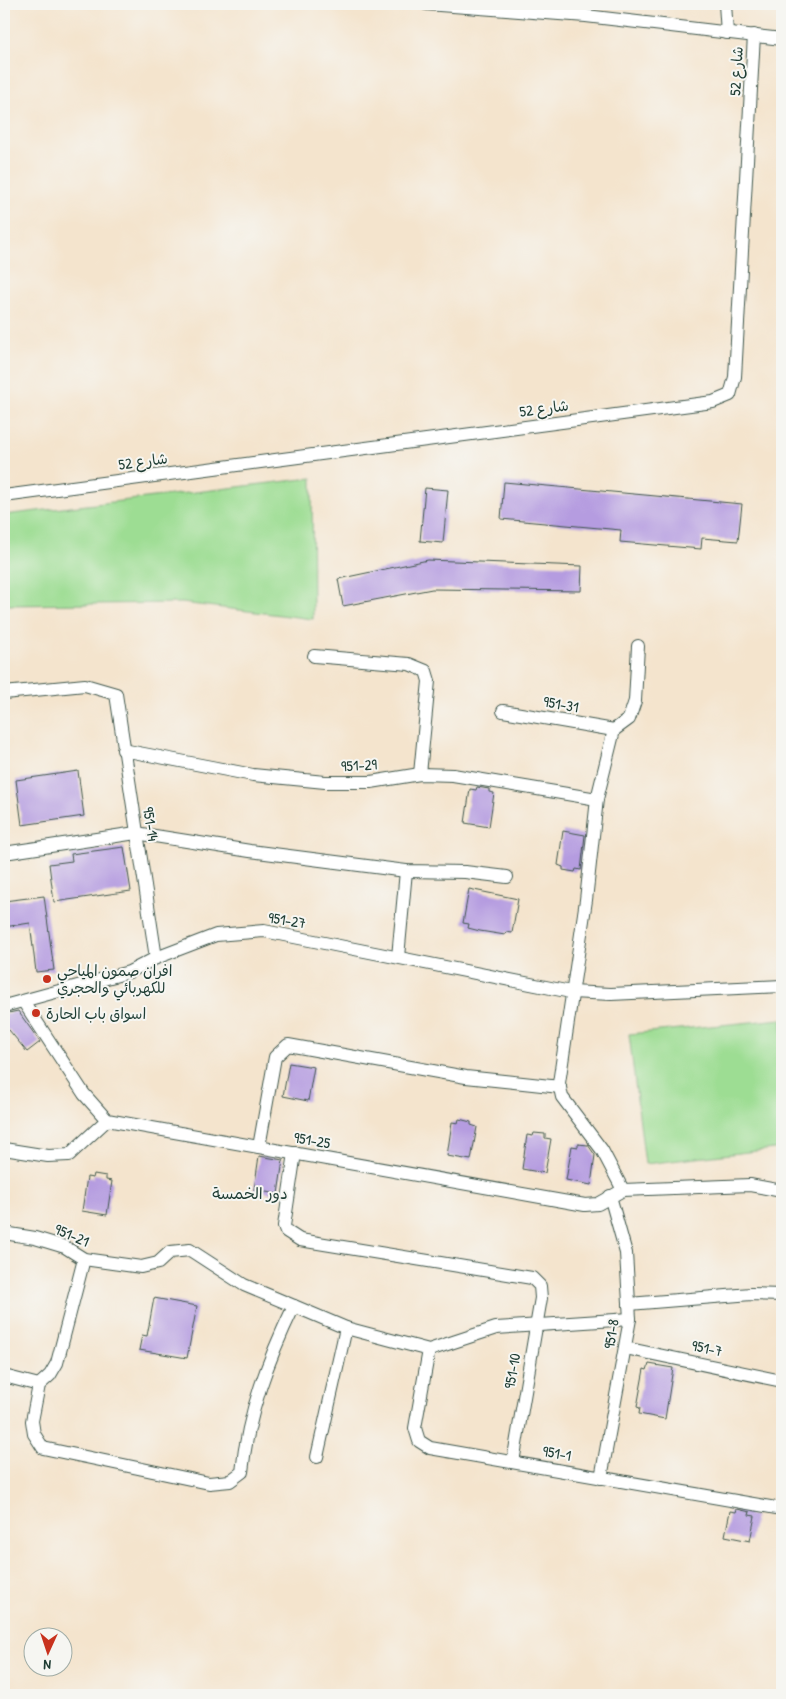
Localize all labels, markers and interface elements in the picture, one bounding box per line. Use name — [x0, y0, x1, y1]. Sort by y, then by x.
street label: شارع 52 — [724, 46, 748, 96]
street label: شارع 52 — [518, 394, 570, 422]
street label: شارع 52 — [117, 447, 169, 475]
street label: 951-31 — [542, 691, 580, 717]
street label: 951-29 — [341, 754, 378, 776]
street label: 951-14 — [138, 805, 164, 843]
street label: 951-27 — [267, 907, 307, 933]
place label: افران صمون المياحي للكهربائي والحجري — [57, 960, 172, 1001]
marker: افران صمون المياحي للكهربائي والحجري — [41, 973, 53, 985]
place label: اسواق باب الحارة — [46, 1003, 146, 1024]
marker: اسواق باب الحارة — [30, 1007, 42, 1019]
street label: 951-25 — [292, 1126, 333, 1154]
district label: دور الخمسة — [212, 1182, 288, 1204]
street label: 951-21 — [51, 1218, 93, 1252]
street label: 951-8 — [598, 1318, 624, 1350]
street label: 951-7 — [690, 1335, 724, 1361]
street label: 951-10 — [499, 1351, 525, 1390]
street label: 951-1 — [541, 1440, 573, 1466]
north arrow — [22, 1626, 72, 1676]
text: N — [43, 1656, 52, 1675]

